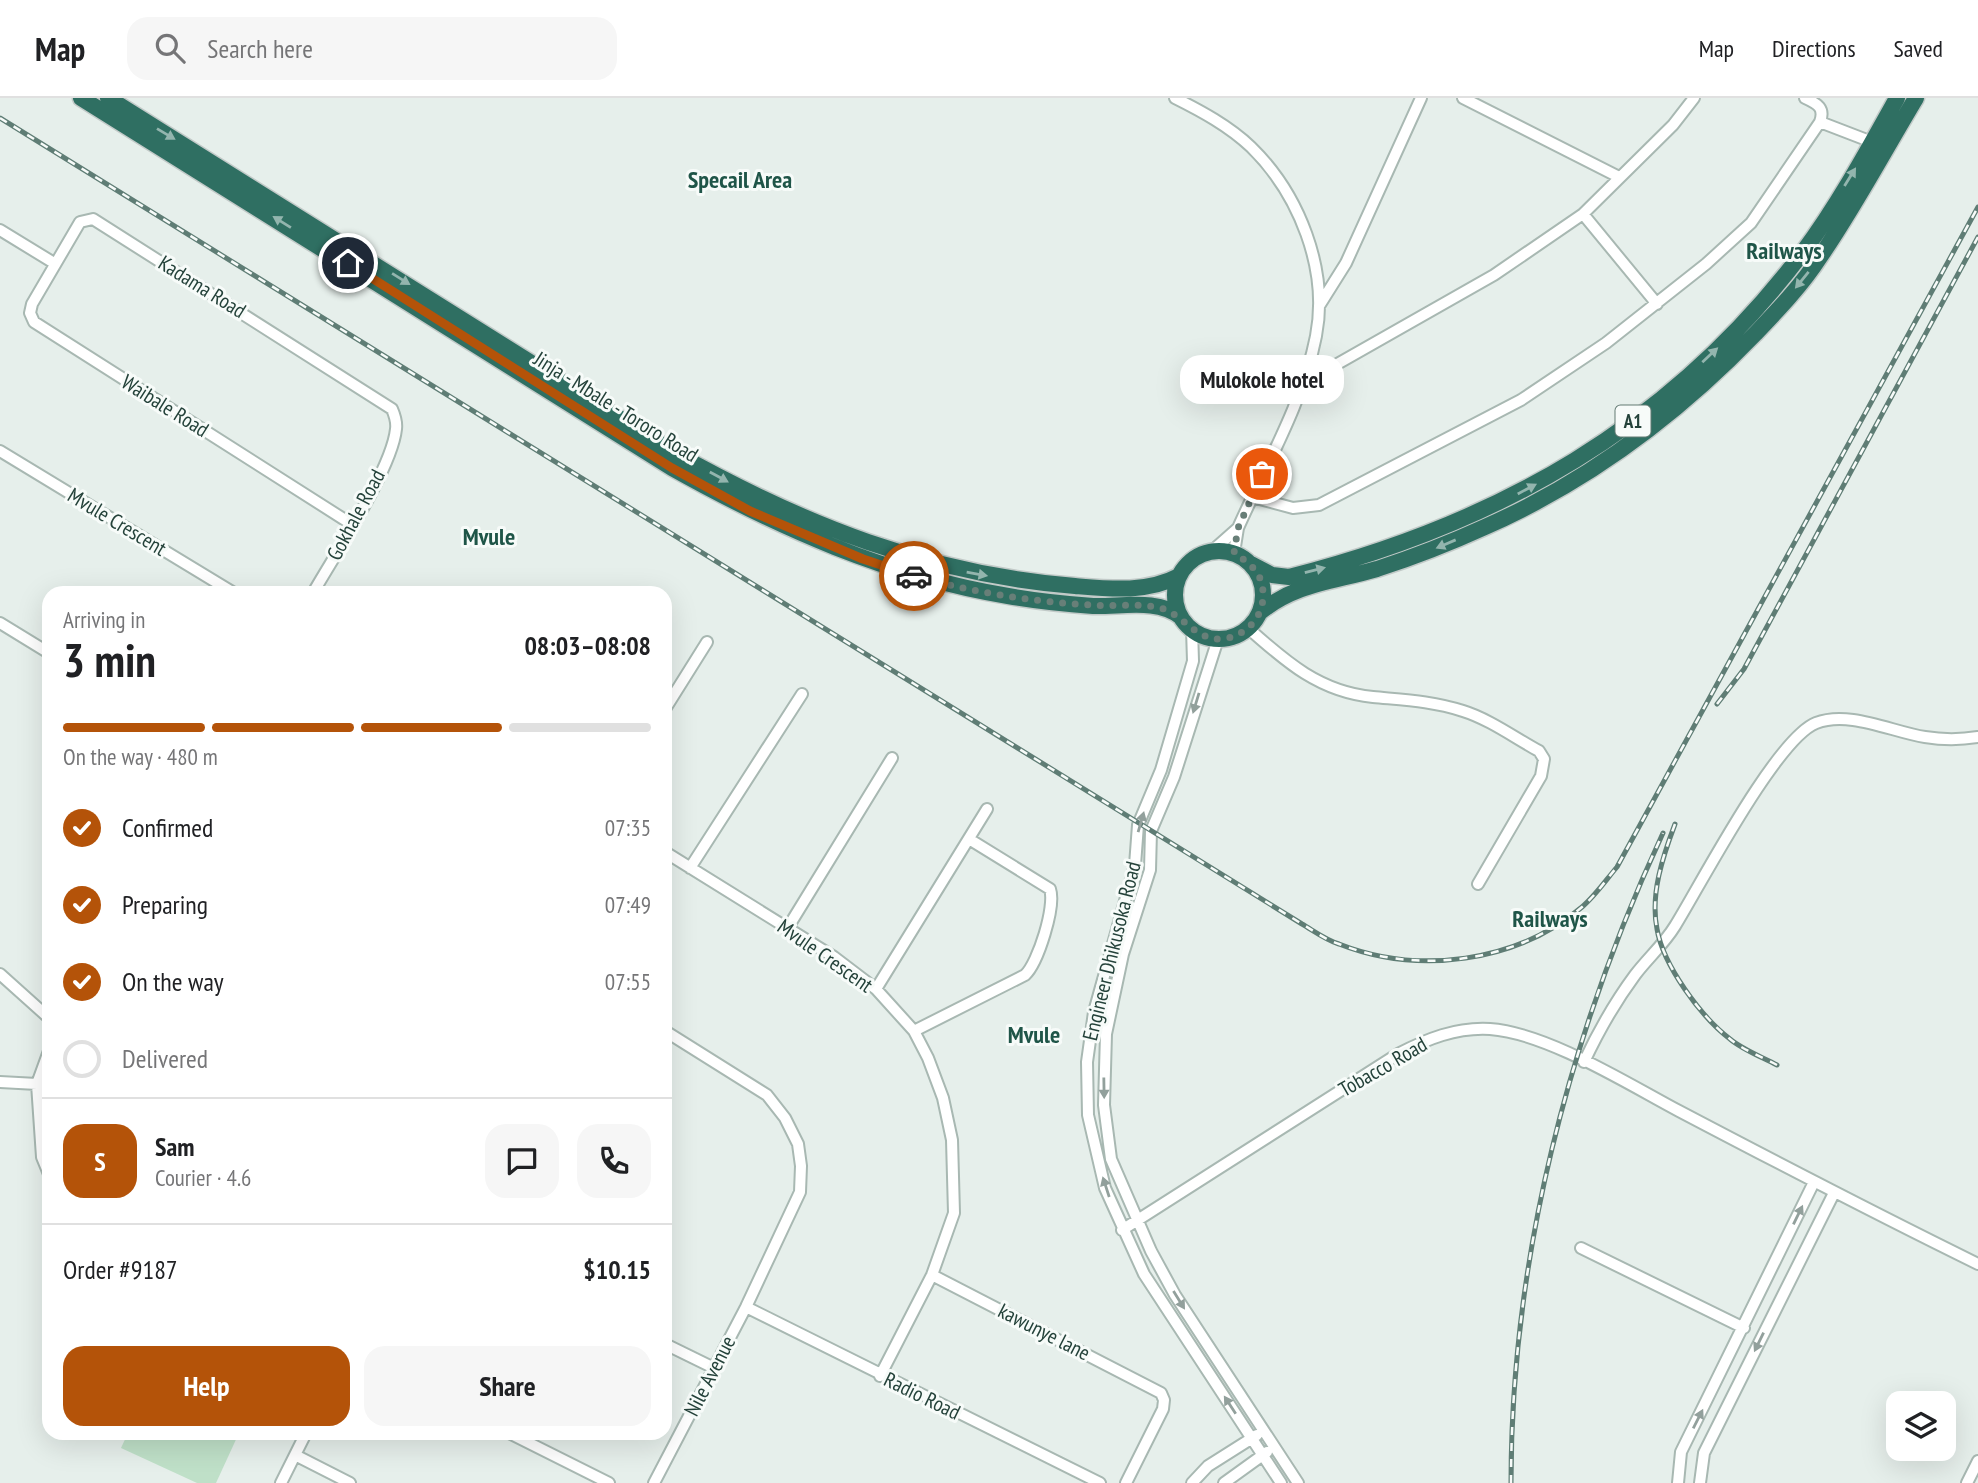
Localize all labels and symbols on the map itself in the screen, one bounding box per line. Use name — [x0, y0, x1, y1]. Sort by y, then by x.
one-way arrow — [157, 127, 176, 140]
district label: Specail Area — [688, 164, 792, 195]
one-way arrow — [1843, 168, 1857, 186]
one-way arrow — [273, 215, 292, 228]
pin — [318, 233, 378, 293]
district label: Railways — [1746, 235, 1822, 266]
street label: Kadama Road — [153, 249, 251, 324]
one-way arrow — [1795, 272, 1810, 289]
one-way arrow — [391, 273, 411, 286]
street label: Jinja - Mbale - Tororo Road — [528, 345, 703, 468]
one-way arrow — [1701, 348, 1718, 364]
callout: Mulokole hotel — [1180, 355, 1344, 404]
street label: Waibale Road — [117, 368, 214, 443]
road number: A1 — [1616, 406, 1650, 436]
pin — [1232, 444, 1292, 504]
street label: Gokhale Road — [320, 465, 391, 565]
one-way arrow — [709, 471, 729, 483]
street label: Mvule Crescent — [63, 482, 172, 562]
one-way arrow — [1517, 484, 1537, 495]
district label: Mvule — [463, 521, 515, 552]
one-way arrow — [1436, 538, 1456, 550]
courier — [879, 541, 949, 611]
one-way arrow — [1304, 564, 1326, 575]
one-way arrow — [966, 568, 988, 579]
one-way arrow — [1191, 693, 1201, 714]
one-way arrow — [1136, 811, 1147, 833]
street label: Engineer Dhikusoka Road — [1076, 859, 1147, 1043]
district label: Railways — [1512, 903, 1588, 934]
street label: Mvule Crescent — [772, 913, 878, 998]
district label: Mvule — [1008, 1019, 1060, 1050]
street label: Tobacco Road — [1334, 1031, 1432, 1103]
one-way arrow — [1098, 1078, 1110, 1100]
one-way arrow — [1100, 1177, 1111, 1198]
one-way arrow — [1793, 1205, 1804, 1225]
one-way arrow — [1172, 1290, 1185, 1309]
street label: kawunye lane — [994, 1297, 1095, 1366]
street label: Nile Avenue — [678, 1331, 741, 1420]
one-way arrow — [1753, 1331, 1764, 1352]
street label: Radio Road — [880, 1366, 965, 1426]
one-way arrow — [1224, 1396, 1237, 1415]
one-way arrow — [1692, 1409, 1704, 1429]

